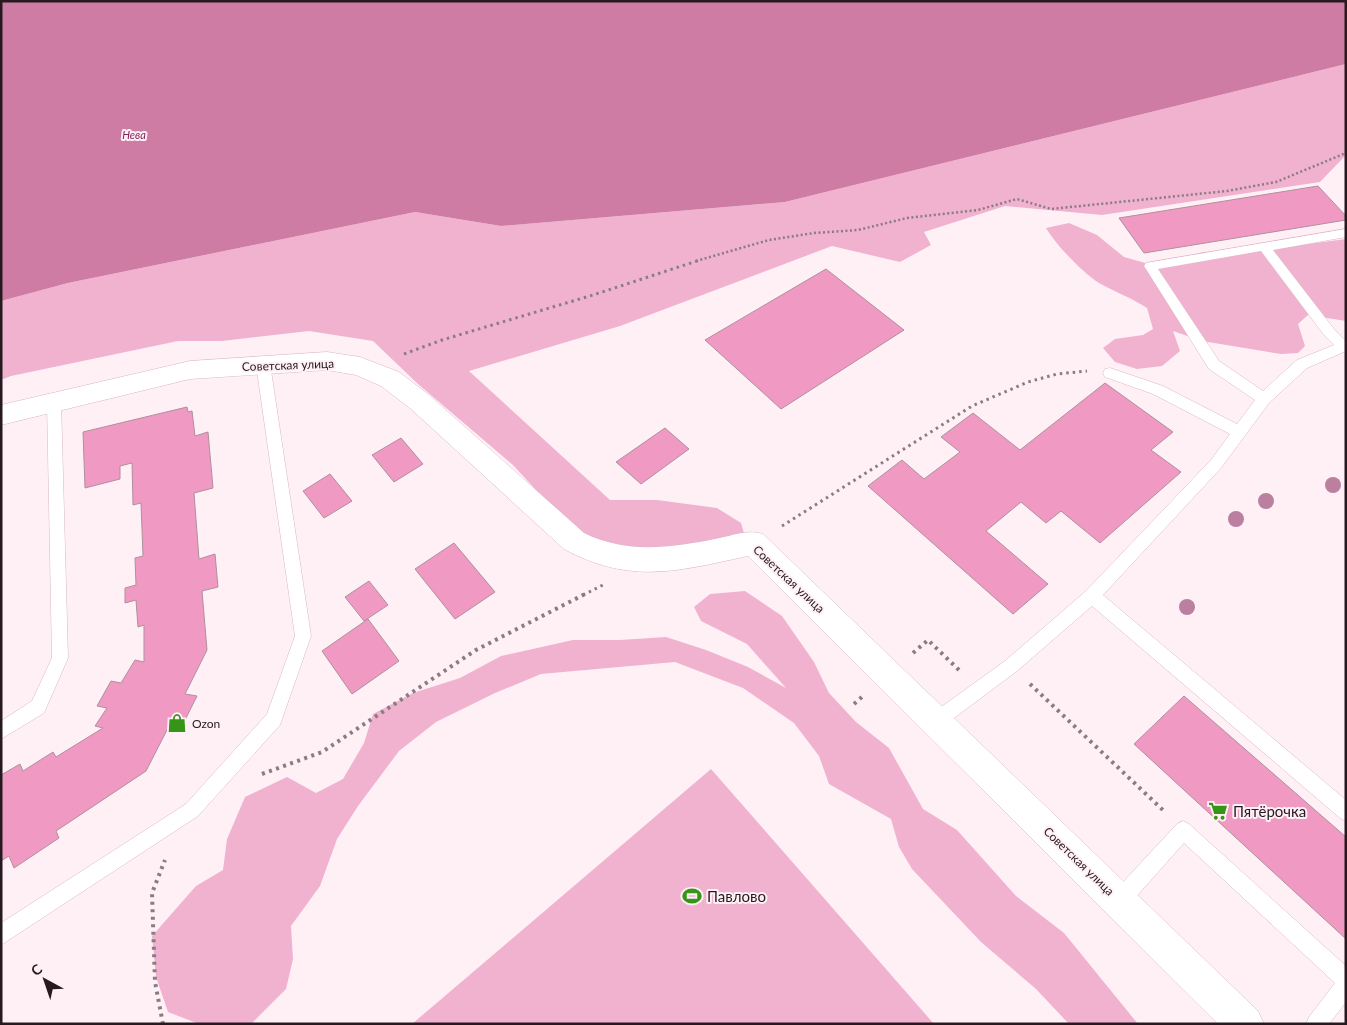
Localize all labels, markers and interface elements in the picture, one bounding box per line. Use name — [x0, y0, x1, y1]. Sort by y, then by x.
water label: Нева — [122, 128, 146, 141]
street label: Советская улица — [242, 356, 334, 374]
street label: Советская улица — [750, 542, 828, 616]
shop icon: Ozon — [166, 712, 188, 734]
place label: Ozon — [192, 716, 220, 731]
supermarket icon: Пятёрочка — [1207, 800, 1229, 822]
place label: Пятёрочка — [1233, 802, 1306, 820]
street label: Советская улица — [1041, 824, 1117, 899]
sports icon: Павлово — [681, 885, 703, 907]
place label: Павлово — [707, 887, 766, 905]
north arrow — [20, 955, 70, 1005]
text: С — [27, 960, 46, 979]

